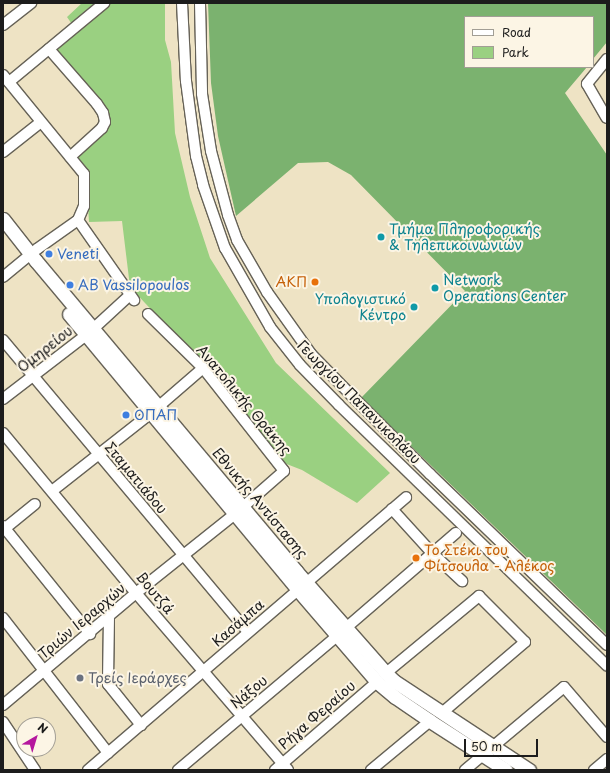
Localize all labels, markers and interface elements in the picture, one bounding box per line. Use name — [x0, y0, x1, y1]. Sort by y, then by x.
legend — [464, 16, 594, 68]
text: Road — [502, 23, 531, 41]
text: Park — [502, 43, 529, 61]
place label: Τμήμα Πληροφορικής & Τηλεπικοινωνιών — [389, 221, 541, 254]
marker: Τμήμα Πληροφορικής & Τηλεπικοινωνιών — [376, 232, 386, 242]
place label: Veneti — [57, 246, 99, 262]
marker: Veneti — [44, 249, 54, 259]
place label: Network Operations Center — [443, 272, 567, 304]
place label: ΑΚΠ — [276, 274, 307, 290]
place label: AB Vassilopoulos — [78, 277, 190, 293]
marker: ΑΚΠ — [310, 277, 320, 287]
marker: AB Vassilopoulos — [65, 280, 75, 290]
marker: Network Operations Center — [430, 283, 440, 293]
place label: Υπολογιστικό Κέντρο — [315, 291, 406, 324]
marker: Υπολογιστικό Κέντρο — [409, 302, 419, 312]
street label: Ομηρείου — [14, 322, 76, 376]
street label: Γεωργίου Παπανικολάου — [294, 337, 424, 467]
street label: Ανατολικής Θράκης — [193, 341, 295, 459]
place label: ΟΠΑΠ — [134, 407, 177, 423]
marker: ΟΠΑΠ — [121, 410, 131, 420]
street label: Σταματιάδου — [101, 439, 171, 517]
street label: Εθνικής Αντίστασης — [209, 444, 311, 562]
place label: Το Στέκι του Φίτσουλα - Αλέκος — [424, 542, 555, 574]
marker: Το Στέκι του Φίτσουλα - Αλέκος — [411, 553, 421, 563]
street label: Βουτζά — [133, 569, 177, 617]
street label: Τριών Ιεραρχών — [35, 580, 129, 662]
street label: Κασάμπα — [209, 596, 267, 650]
place label: Τρείς Ιεράρχες — [88, 670, 187, 686]
street label: Νάξου — [227, 672, 271, 712]
marker: Τρείς Ιεράρχες — [75, 673, 85, 683]
street label: Ρήγα Φεραίου — [275, 677, 359, 753]
north arrow — [16, 717, 56, 757]
text: N — [34, 719, 52, 737]
scale bar — [466, 731, 540, 757]
text: 50 m — [471, 737, 502, 755]

